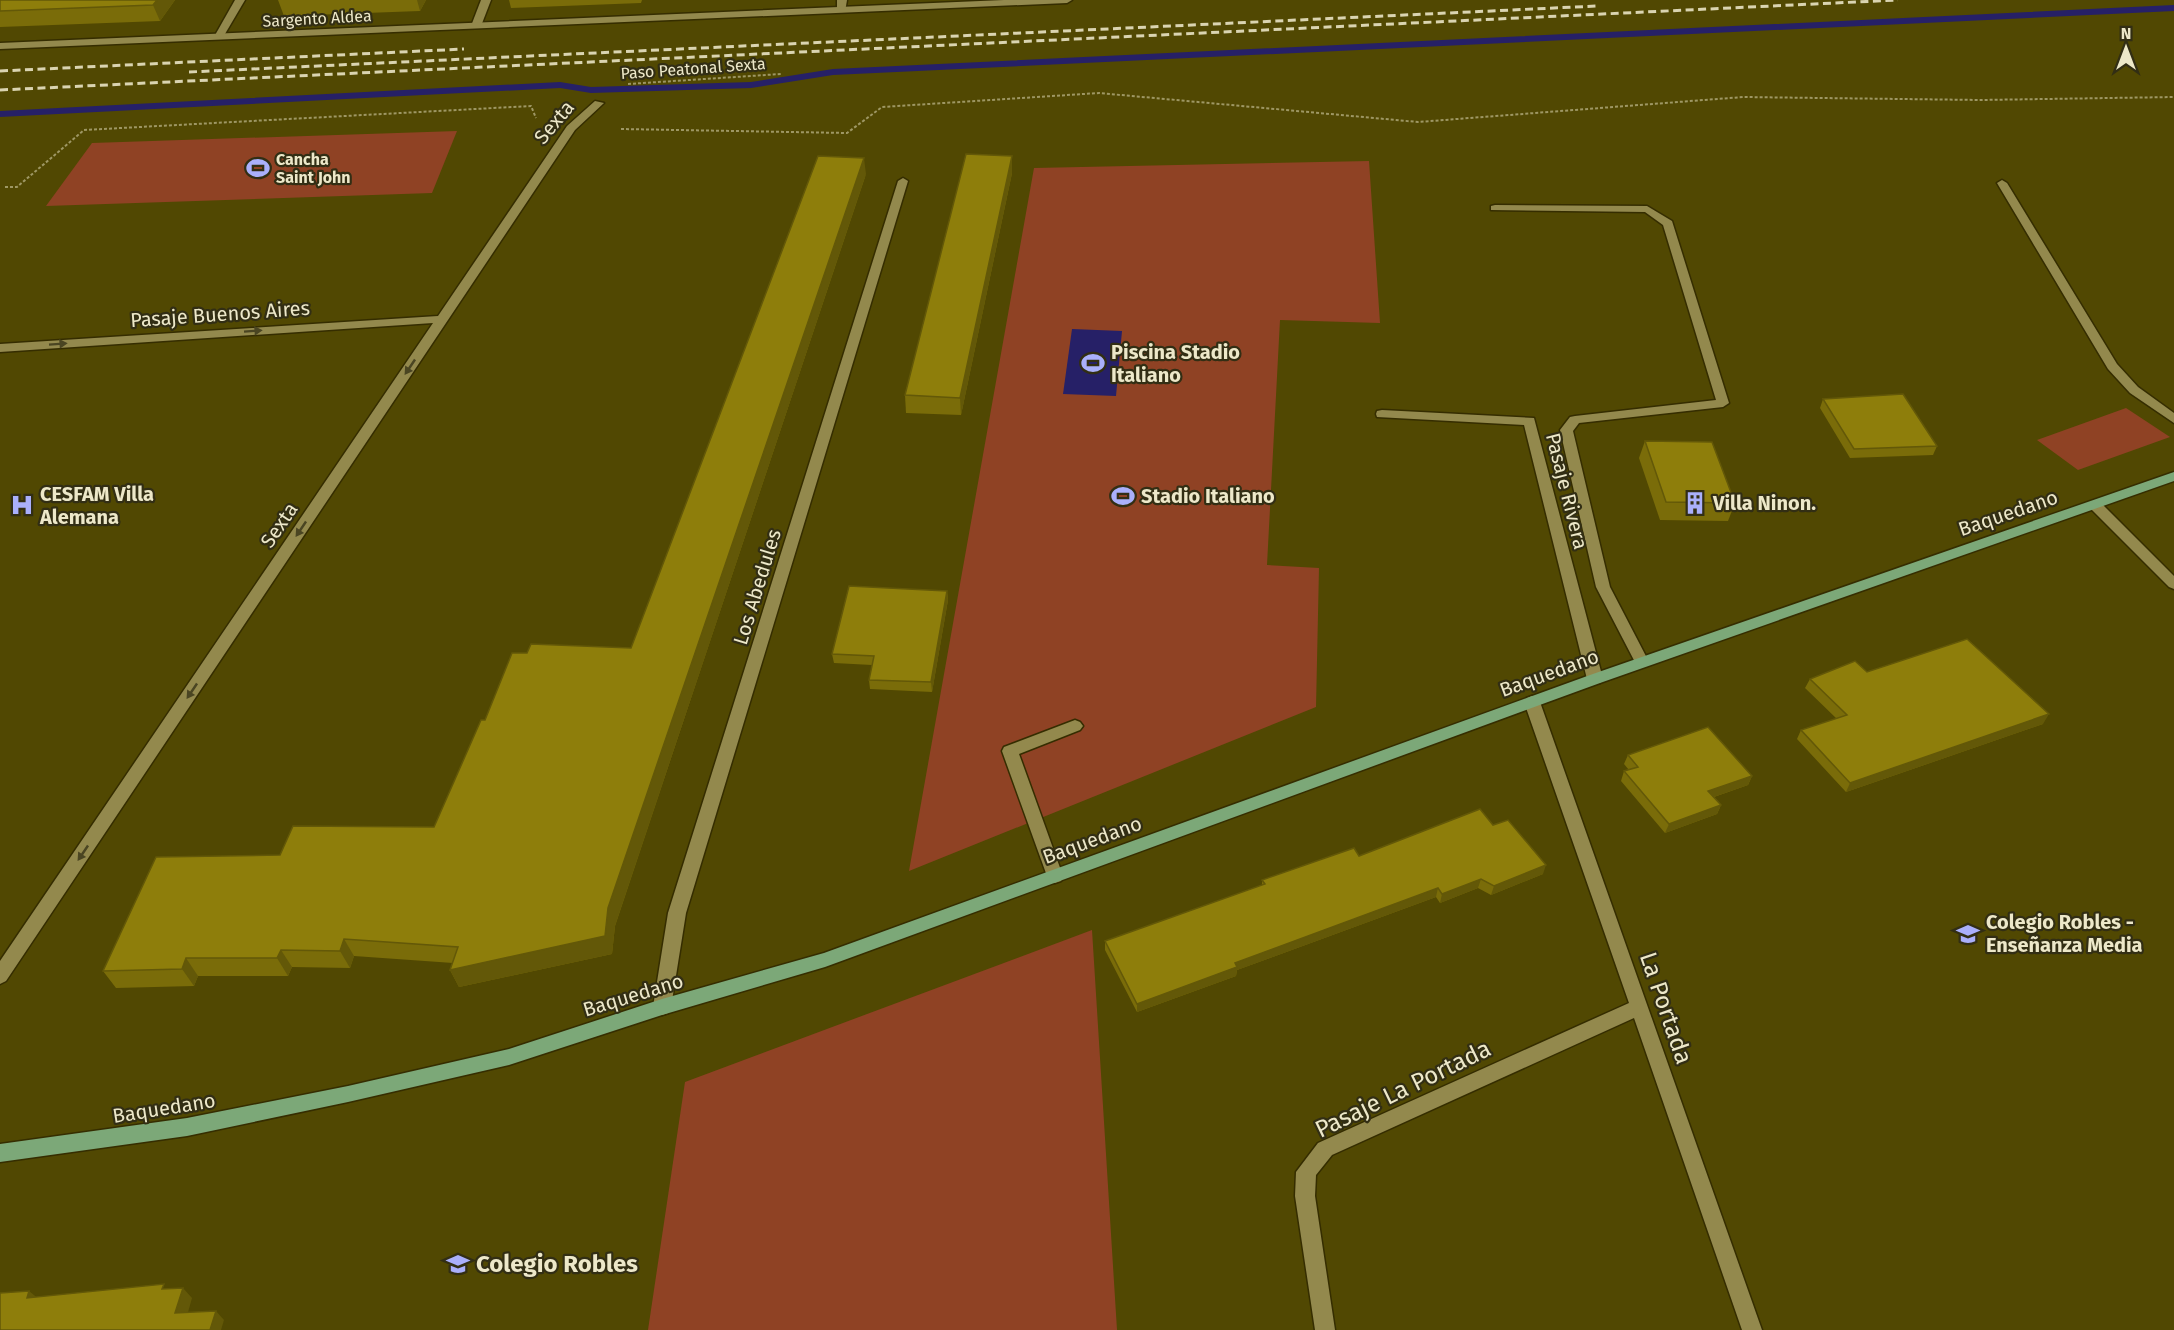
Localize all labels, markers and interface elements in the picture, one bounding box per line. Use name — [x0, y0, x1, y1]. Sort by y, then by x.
street label: Sargento Aldea — [262, 6, 372, 31]
north arrow — [2096, 18, 2156, 78]
text: N — [2121, 24, 2131, 43]
street label: Paso Peatonal Sexta — [620, 54, 766, 83]
street label: Sexta — [529, 95, 579, 149]
place label: Cancha Saint John — [276, 150, 351, 187]
sports icon: Cancha Saint John — [245, 155, 271, 181]
street label: Pasaje Buenos Aires — [129, 296, 311, 332]
one-way arrow — [243, 327, 262, 336]
one-way arrow — [49, 339, 68, 349]
place label: Piscina Stadio Italiano — [1111, 340, 1240, 387]
sports icon: Piscina Stadio Italiano — [1080, 350, 1106, 376]
one-way arrow — [404, 359, 416, 375]
street label: Pasaje Rivera — [1541, 430, 1593, 552]
place label: CESFAM Villa Alemana — [39, 482, 154, 529]
sports icon: Stadio Italiano — [1110, 483, 1136, 509]
place label: Stadio Italiano — [1141, 484, 1275, 508]
street label: Baquedano — [1955, 485, 2061, 541]
building icon: Villa Ninon. — [1682, 490, 1708, 516]
place label: Villa Ninon. — [1712, 491, 1816, 515]
hospital icon: CESFAM Villa Alemana — [9, 492, 35, 518]
street label: Sexta — [255, 498, 303, 552]
one-way arrow — [296, 521, 307, 537]
street label: Los Abedules — [728, 526, 786, 648]
street label: Baquedano — [1496, 644, 1602, 702]
one-way arrow — [187, 683, 198, 699]
street label: Baquedano — [1039, 811, 1145, 869]
one-way arrow — [77, 844, 89, 860]
place label: Colegio Robles - Enseñanza Media — [1986, 910, 2143, 957]
school or university icon: Colegio Robles - Enseñanza Media — [1955, 921, 1981, 947]
street label: La Portada — [1634, 948, 1698, 1068]
street label: Baquedano — [580, 968, 686, 1022]
street label: Pasaje La Portada — [1311, 1034, 1495, 1144]
street label: Baquedano — [111, 1088, 217, 1128]
place label: Colegio Robles — [476, 1250, 638, 1278]
school or university icon: Colegio Robles — [445, 1251, 471, 1277]

